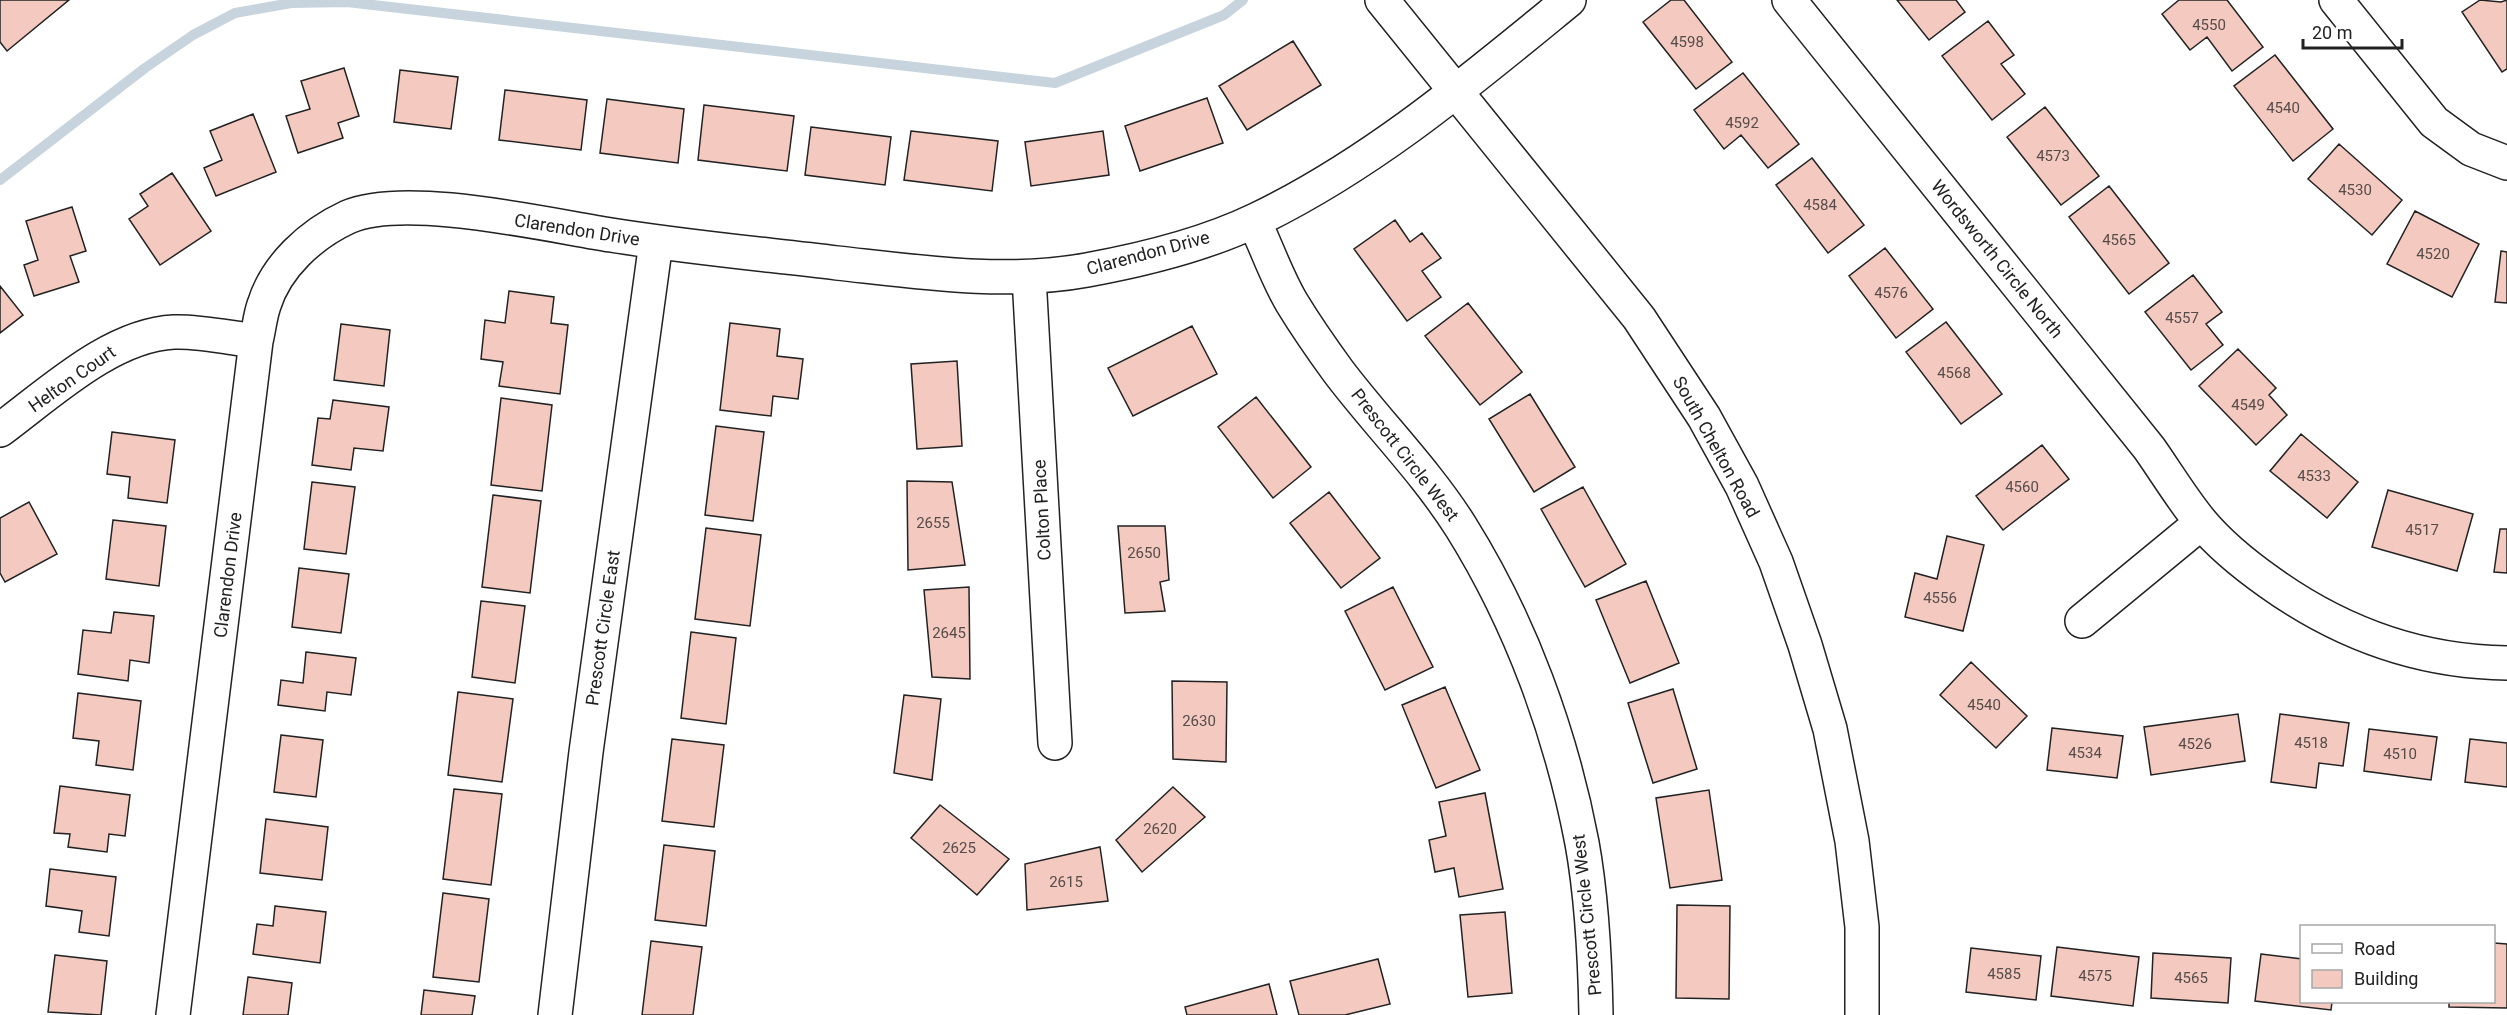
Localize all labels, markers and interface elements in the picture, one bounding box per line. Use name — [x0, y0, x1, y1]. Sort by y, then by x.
scale bar — [2303, 12, 2402, 50]
house number: 4550 — [2192, 16, 2226, 34]
text: 20 m — [2312, 22, 2352, 43]
house number: 4598 — [1670, 33, 1704, 51]
house number: 4540 — [2266, 99, 2300, 117]
house number: 4592 — [1725, 114, 1759, 132]
house number: 4573 — [2036, 147, 2070, 165]
street label: Wordsworth Circle North — [1927, 175, 2068, 342]
house number: 4530 — [2338, 181, 2372, 199]
house number: 4584 — [1803, 196, 1837, 214]
street label: Clarendon Drive — [513, 209, 641, 250]
street label: Clarendon Drive — [1084, 226, 1212, 279]
house number: 4565 — [2102, 231, 2136, 249]
house number: 4520 — [2416, 245, 2450, 263]
house number: 4576 — [1874, 284, 1908, 302]
house number: 4557 — [2165, 309, 2199, 327]
street label: Helton Court — [24, 341, 119, 416]
house number: 4568 — [1937, 364, 1971, 382]
street label: South Chelton Road — [1669, 372, 1764, 521]
street label: Prescott Circle West — [1347, 384, 1464, 525]
house number: 4549 — [2231, 396, 2265, 414]
street label: Colton Place — [1028, 459, 1055, 561]
house number: 4533 — [2297, 467, 2331, 485]
house number: 4560 — [2005, 478, 2039, 496]
street label: Clarendon Drive — [209, 511, 246, 639]
house number: 2655 — [916, 514, 950, 532]
house number: 4517 — [2405, 521, 2439, 539]
house number: 2650 — [1127, 544, 1161, 562]
street label: Prescott Circle East — [581, 549, 624, 707]
house number: 4556 — [1923, 589, 1957, 607]
house number: 2645 — [932, 624, 966, 642]
house number: 4540 — [1967, 696, 2001, 714]
house number: 2630 — [1182, 712, 1216, 730]
house number: 4518 — [2294, 734, 2328, 752]
house number: 4526 — [2178, 735, 2212, 753]
house number: 4534 — [2068, 744, 2102, 762]
house number: 4510 — [2383, 745, 2417, 763]
house number: 2620 — [1143, 820, 1177, 838]
street label: Prescott Circle West — [1568, 833, 1605, 997]
house number: 2625 — [942, 839, 976, 857]
house number: 2615 — [1049, 873, 1083, 891]
legend — [2300, 925, 2495, 1003]
text: Road — [2354, 938, 2395, 959]
house number: 4585 — [1987, 965, 2021, 983]
house number: 4575 — [2078, 967, 2112, 985]
text: Building — [2354, 968, 2418, 989]
house number: 4565 — [2174, 969, 2208, 987]

